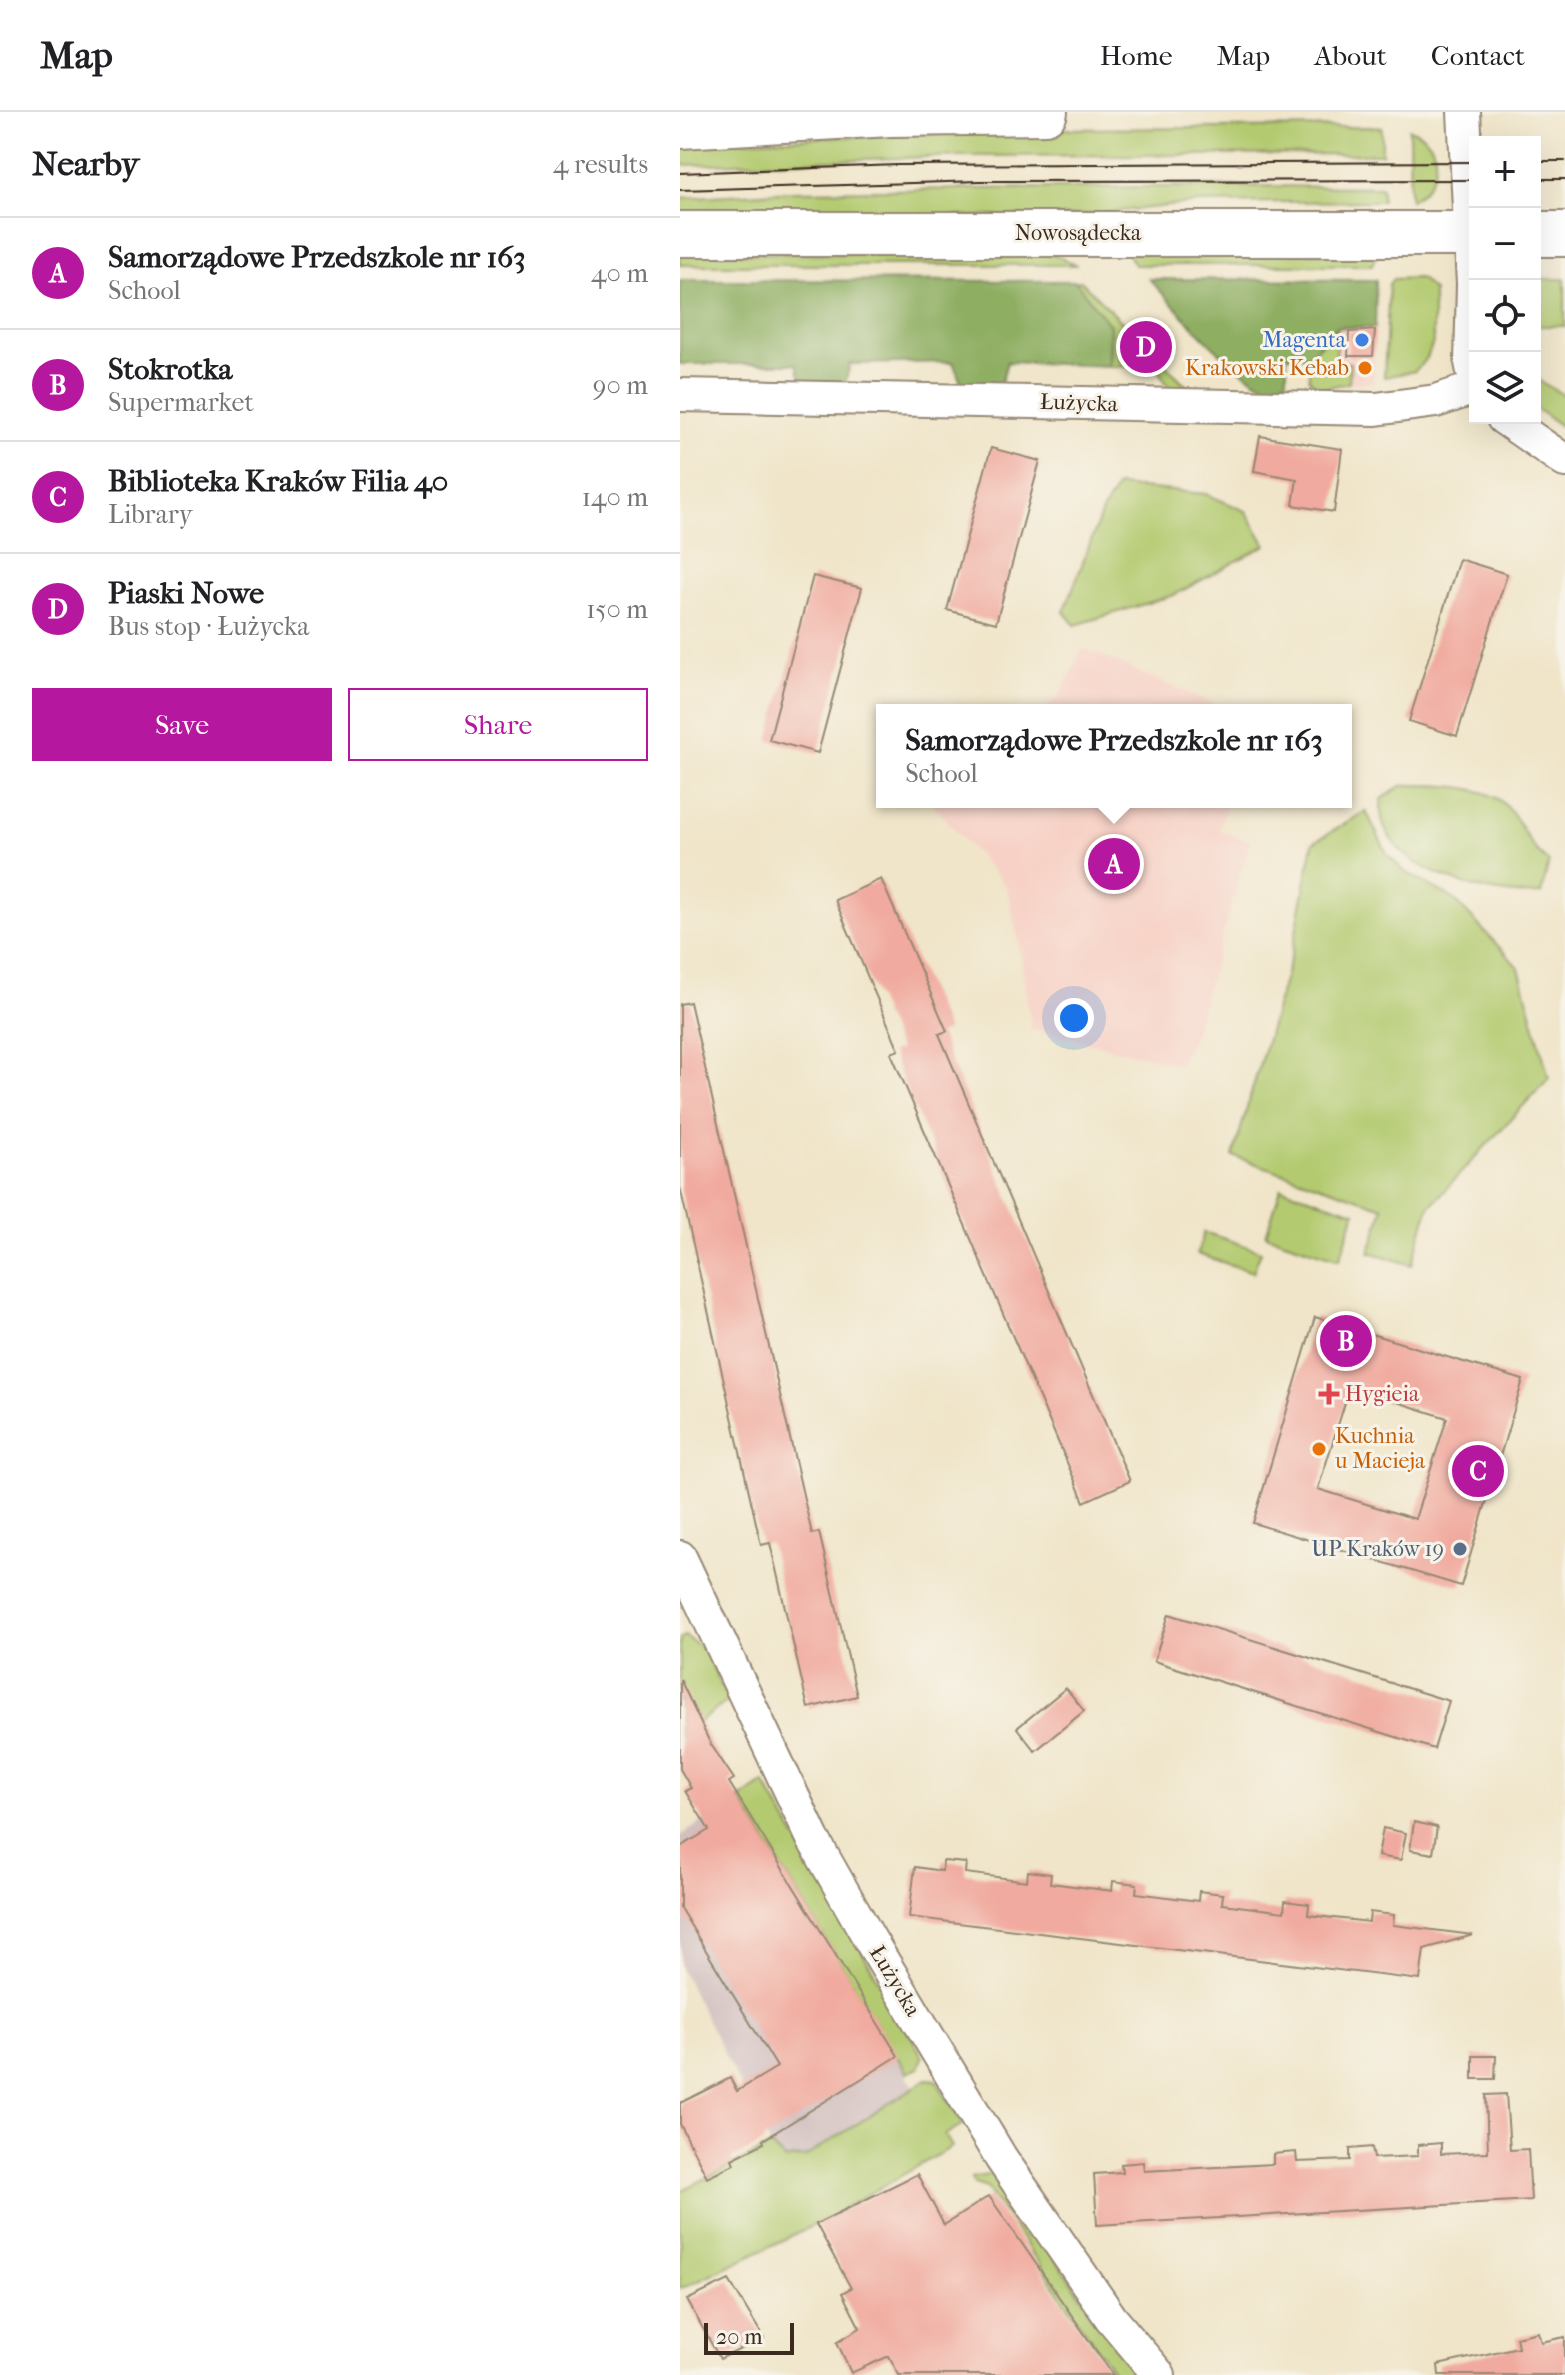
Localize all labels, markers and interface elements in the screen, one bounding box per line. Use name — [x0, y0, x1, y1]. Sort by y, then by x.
text: Map — [40, 33, 113, 78]
text: Home — [1100, 39, 1173, 72]
text: Map — [1217, 39, 1270, 72]
text: About — [1314, 39, 1387, 72]
text: Contact — [1431, 39, 1525, 72]
map controls — [1469, 136, 1541, 424]
button: + — [1469, 136, 1541, 208]
text: Nearby — [32, 144, 139, 184]
text: 4 results — [553, 149, 648, 180]
button: − — [1469, 208, 1541, 280]
street label: Nowosądecka — [1015, 220, 1142, 246]
text: Samorządowe Przedszkole nr 163 — [108, 240, 526, 275]
text: A — [50, 258, 66, 289]
text: 40 m — [591, 258, 648, 289]
text: School — [108, 275, 181, 306]
button: locate — [1469, 280, 1541, 352]
pin: D — [1120, 317, 1172, 377]
place label: Magenta — [1262, 327, 1347, 353]
marker: Magenta — [1353, 331, 1371, 349]
text: Stokrotka — [108, 352, 232, 387]
button: layers — [1469, 352, 1541, 424]
place label: Krakowski Kebab — [1185, 355, 1349, 381]
marker: Krakowski Kebab — [1356, 359, 1374, 377]
text: B — [50, 370, 66, 401]
text: 90 m — [593, 370, 648, 401]
text: Supermarket — [108, 387, 254, 418]
street label: Łużycka — [1040, 389, 1119, 417]
text: Biblioteka Kraków Filia 40 — [108, 464, 448, 499]
text: C — [49, 482, 67, 513]
text: 140 m — [582, 482, 648, 513]
text: Library — [108, 499, 193, 530]
text: Piaski Nowe — [108, 576, 264, 611]
text: D — [48, 594, 68, 625]
text: 150 m — [586, 594, 648, 625]
text: Bus stop · Łużycka — [108, 611, 309, 642]
button: Save — [32, 688, 332, 761]
button: Share — [348, 688, 648, 761]
popup — [876, 704, 1352, 808]
text: Samorządowe Przedszkole nr 163 — [905, 723, 1323, 758]
text: School — [905, 758, 978, 789]
pin: A — [1088, 834, 1140, 894]
your location — [1054, 998, 1094, 1038]
pin: B — [1320, 1311, 1372, 1371]
place label: Hygieia — [1345, 1381, 1420, 1407]
marker: Hygieia — [1320, 1385, 1338, 1403]
place label: Kuchnia u Macieja — [1334, 1423, 1426, 1474]
marker: Kuchnia u Macieja — [1310, 1440, 1328, 1458]
pin: C — [1452, 1441, 1504, 1501]
place label: UP Kraków 19 — [1311, 1536, 1444, 1562]
marker: UP Kraków 19 — [1451, 1540, 1469, 1558]
street label: Łużycka — [864, 1941, 927, 2022]
scale bar — [704, 2319, 794, 2355]
text: 20 m — [716, 2324, 762, 2350]

